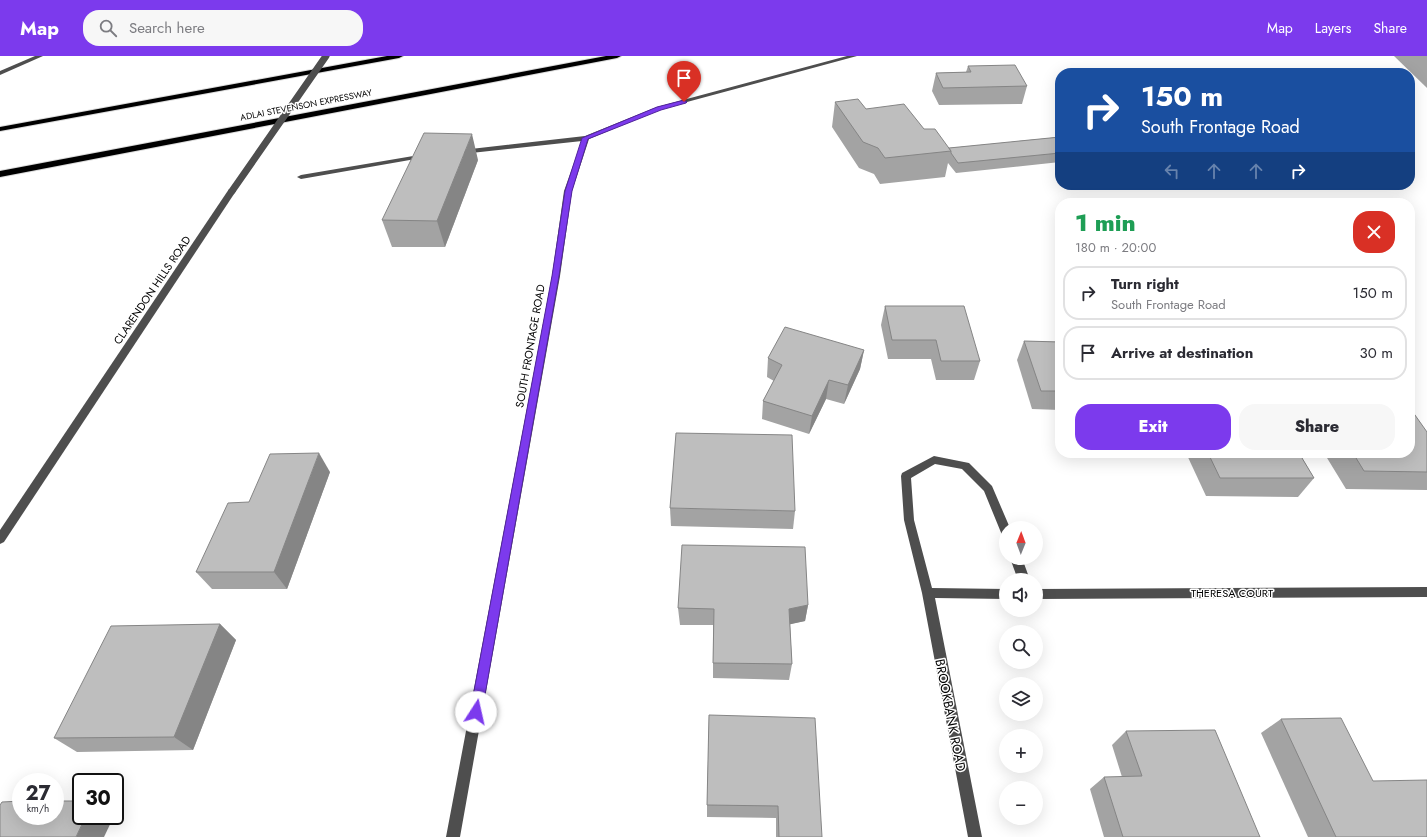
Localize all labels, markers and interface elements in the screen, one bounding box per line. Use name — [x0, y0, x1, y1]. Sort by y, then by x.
search box — [83, 10, 363, 46]
text: Map — [20, 15, 59, 42]
icon: search — [97, 17, 119, 39]
text: Search here — [129, 17, 205, 39]
text: Map — [1267, 18, 1293, 38]
text: Layers — [1315, 18, 1351, 38]
text: Share — [1373, 18, 1407, 38]
pin — [667, 61, 701, 102]
icon: arrive — [673, 67, 695, 89]
text: 150 m — [1141, 76, 1223, 117]
icon: right — [1075, 84, 1127, 136]
street label: ADLAI STEVENSON EXPRESSWAY — [239, 85, 373, 124]
text: South Frontage Road — [1141, 114, 1300, 140]
icon: left — [1161, 160, 1183, 182]
icon: ahead — [1203, 160, 1225, 182]
icon: ahead — [1245, 160, 1267, 182]
icon: right — [1287, 160, 1309, 182]
text: 1 min — [1075, 205, 1136, 240]
button: close — [1353, 211, 1395, 253]
street label: CLARENDON HILLS ROAD — [110, 232, 195, 347]
text: 180 m · 20:00 — [1075, 238, 1156, 257]
text: Turn right — [1111, 273, 1179, 295]
icon: right — [1077, 282, 1099, 304]
text: 150 m — [1353, 282, 1393, 304]
street label: SOUTH FRONTAGE ROAD — [511, 283, 549, 409]
text: South Frontage Road — [1111, 295, 1226, 314]
icon: arrive — [1077, 342, 1099, 364]
text: Arrive at destination — [1111, 342, 1253, 364]
text: 30 m — [1360, 342, 1393, 364]
button: Exit — [1075, 404, 1231, 450]
button: Share — [1239, 404, 1395, 450]
north arrow — [999, 521, 1043, 565]
map controls — [999, 521, 1043, 825]
button: sound — [999, 573, 1043, 617]
street label: THERESA COURT — [1191, 585, 1273, 601]
button: search — [999, 625, 1043, 669]
street label: BROOKBANK ROAD — [930, 657, 971, 773]
button: layers — [999, 677, 1043, 721]
position arrow — [455, 691, 497, 733]
button: + — [999, 729, 1043, 773]
speed limit sign: 30 — [72, 773, 124, 825]
text: 27 — [25, 779, 51, 808]
button: − — [999, 781, 1043, 825]
text: km/h — [27, 801, 49, 816]

